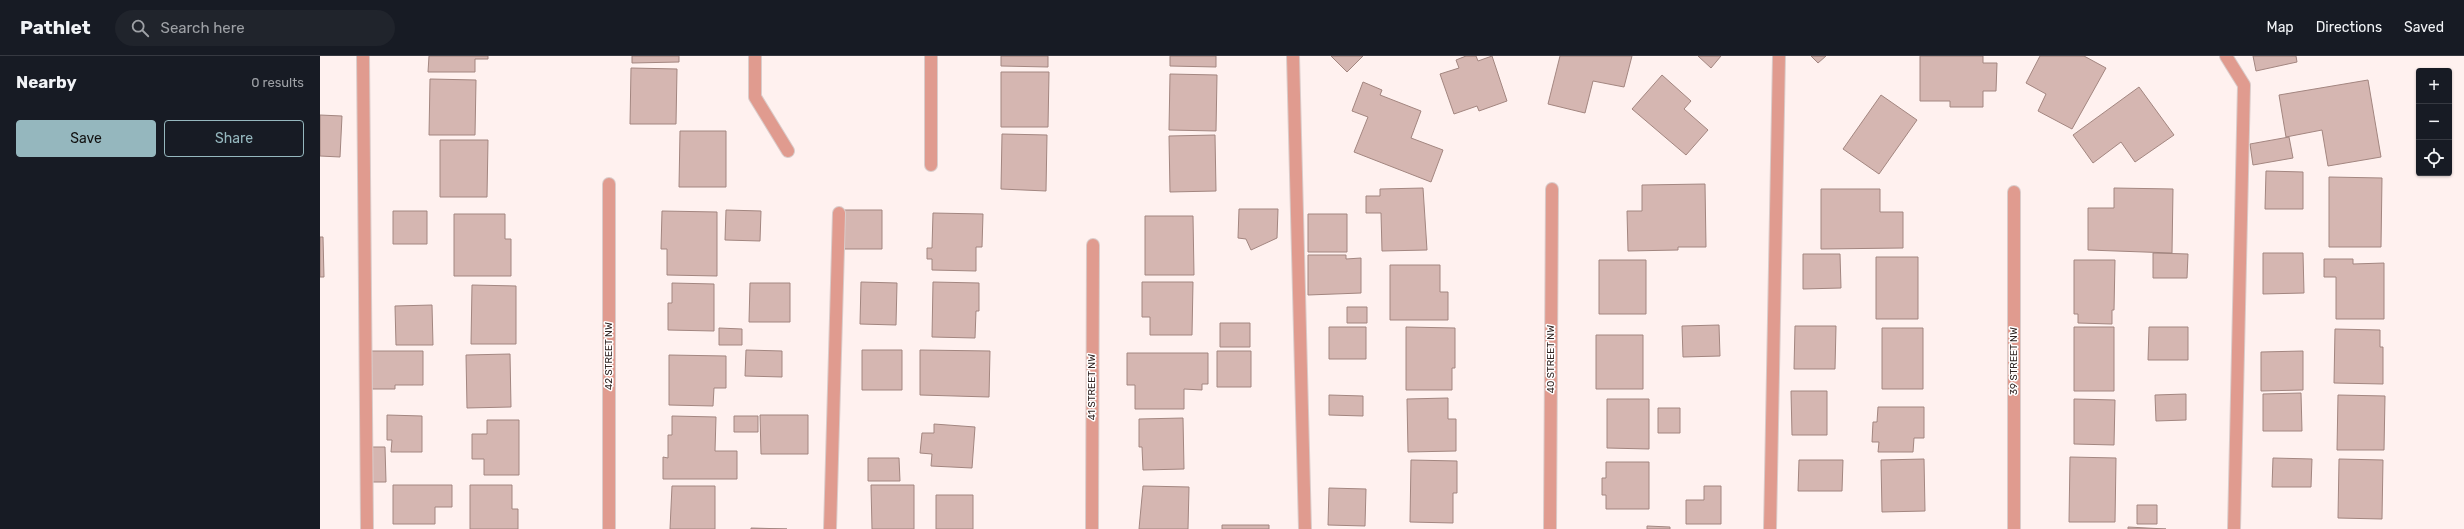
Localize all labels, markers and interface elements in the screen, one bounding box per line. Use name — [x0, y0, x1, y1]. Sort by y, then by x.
search box — [115, 10, 395, 46]
text: Pathlet — [20, 16, 91, 39]
icon: search — [129, 17, 151, 39]
text: Search here — [161, 19, 245, 37]
text: Map — [2267, 19, 2294, 36]
text: Directions — [2316, 19, 2382, 36]
text: Saved — [2404, 19, 2444, 36]
map controls — [2416, 68, 2452, 176]
button: + — [2416, 68, 2452, 104]
text: Nearby — [16, 72, 77, 92]
text: 0 results — [251, 75, 304, 90]
button: − — [2416, 104, 2452, 140]
button: Save — [16, 120, 156, 157]
button: Share — [164, 120, 304, 157]
button: locate — [2416, 140, 2452, 176]
street label: 42 STREET NW — [603, 322, 615, 390]
street label: 40 STREET NW — [1545, 325, 1557, 393]
street label: 39 STREET NW — [2008, 327, 2020, 395]
street label: 41 STREET NW — [1086, 354, 1098, 420]

